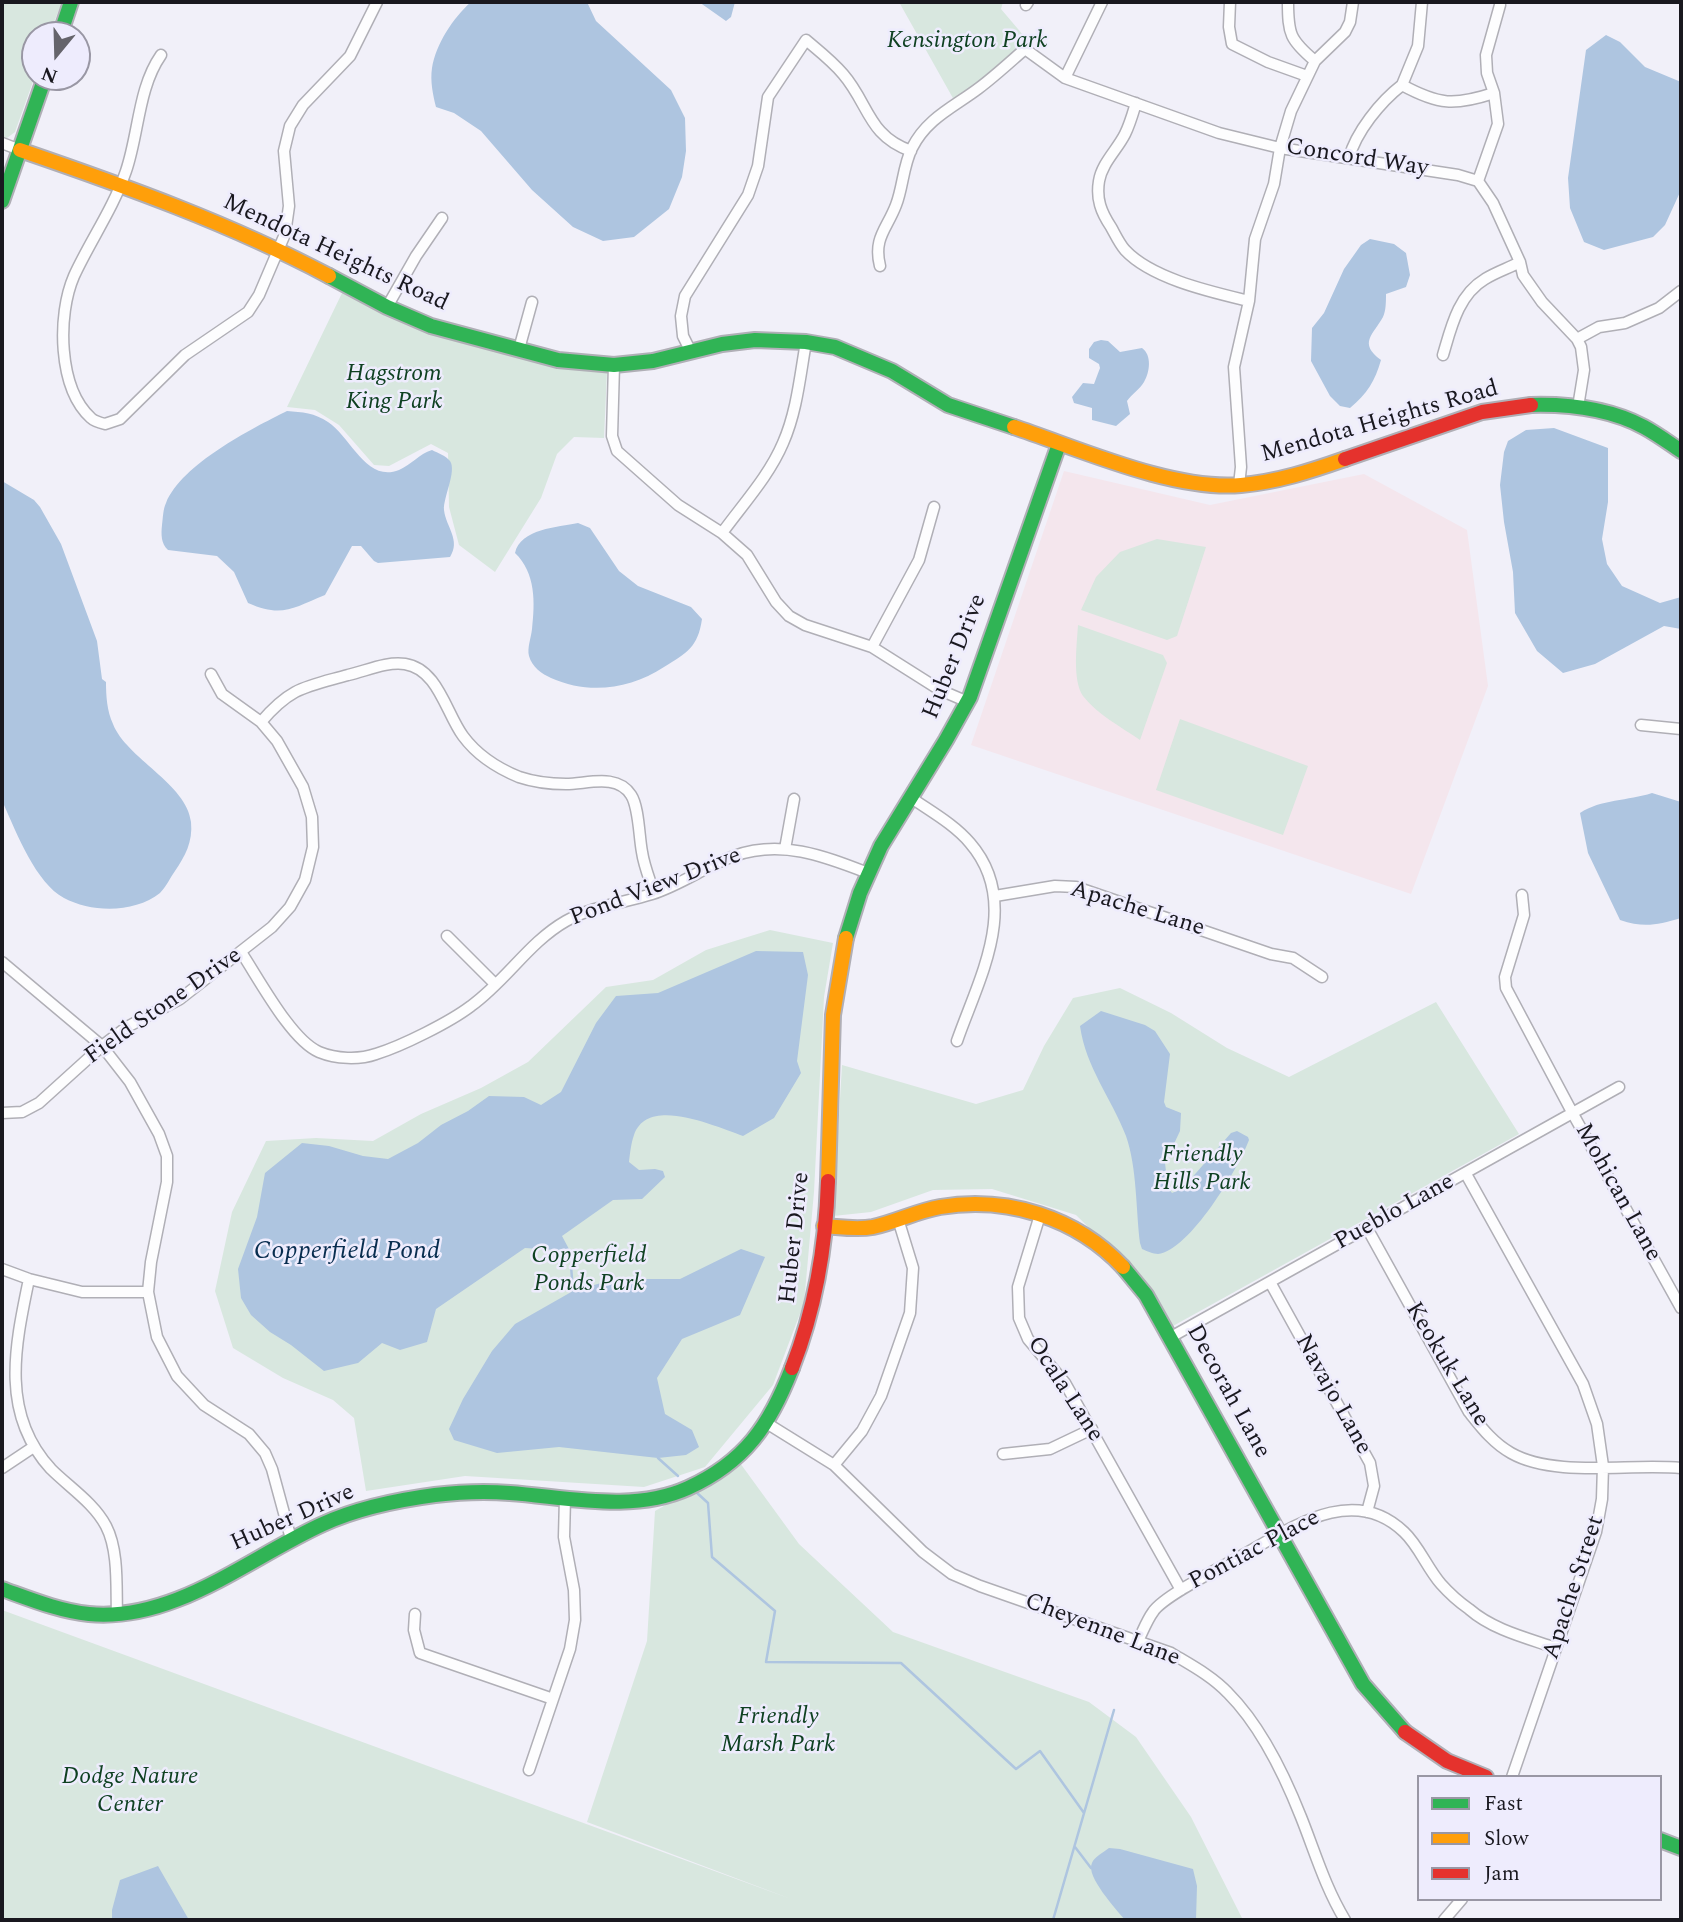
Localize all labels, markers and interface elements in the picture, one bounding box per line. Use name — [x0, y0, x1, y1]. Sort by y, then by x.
north arrow — [21, 21, 91, 91]
park label: Kensington Park — [887, 28, 1047, 56]
text: N — [38, 58, 62, 91]
street label: Concord Way — [1284, 134, 1430, 184]
street label: Mendota Heights Road — [218, 189, 452, 319]
park label: Hagstrom King Park — [346, 361, 442, 417]
street label: Mendota Heights Road — [1258, 375, 1502, 471]
street label: Huber Drive — [918, 590, 994, 724]
street label: Pond View Drive — [566, 842, 746, 934]
street label: Apache Lane — [1066, 876, 1208, 944]
street label: Field Stone Drive — [80, 942, 248, 1072]
street label: Mohican Lane — [1567, 1119, 1667, 1267]
park label: Friendly Hills Park — [1153, 1142, 1251, 1198]
street label: Pueblo Lane — [1330, 1168, 1460, 1258]
street label: Huber Drive — [775, 1171, 817, 1305]
water label: Copperfield Pond — [254, 1237, 440, 1269]
park label: Copperfield Ponds Park — [531, 1243, 647, 1299]
street label: Keokuk Lane — [1398, 1298, 1494, 1432]
street label: Decorah Lane — [1178, 1320, 1276, 1464]
street label: Navajo Lane — [1287, 1330, 1377, 1460]
street label: Ocala Lane — [1019, 1332, 1109, 1448]
street label: Huber Drive — [227, 1479, 359, 1559]
street label: Pontiac Place — [1185, 1504, 1325, 1598]
street label: Apache Street — [1538, 1512, 1612, 1664]
street label: Cheyenne Lane — [1020, 1588, 1184, 1674]
park label: Friendly Marsh Park — [721, 1704, 835, 1760]
park label: Dodge Nature Center — [62, 1764, 198, 1820]
legend — [1417, 1775, 1662, 1901]
text: Fast — [1484, 1788, 1523, 1820]
text: Slow — [1484, 1823, 1528, 1855]
text: Jam — [1484, 1858, 1520, 1890]

